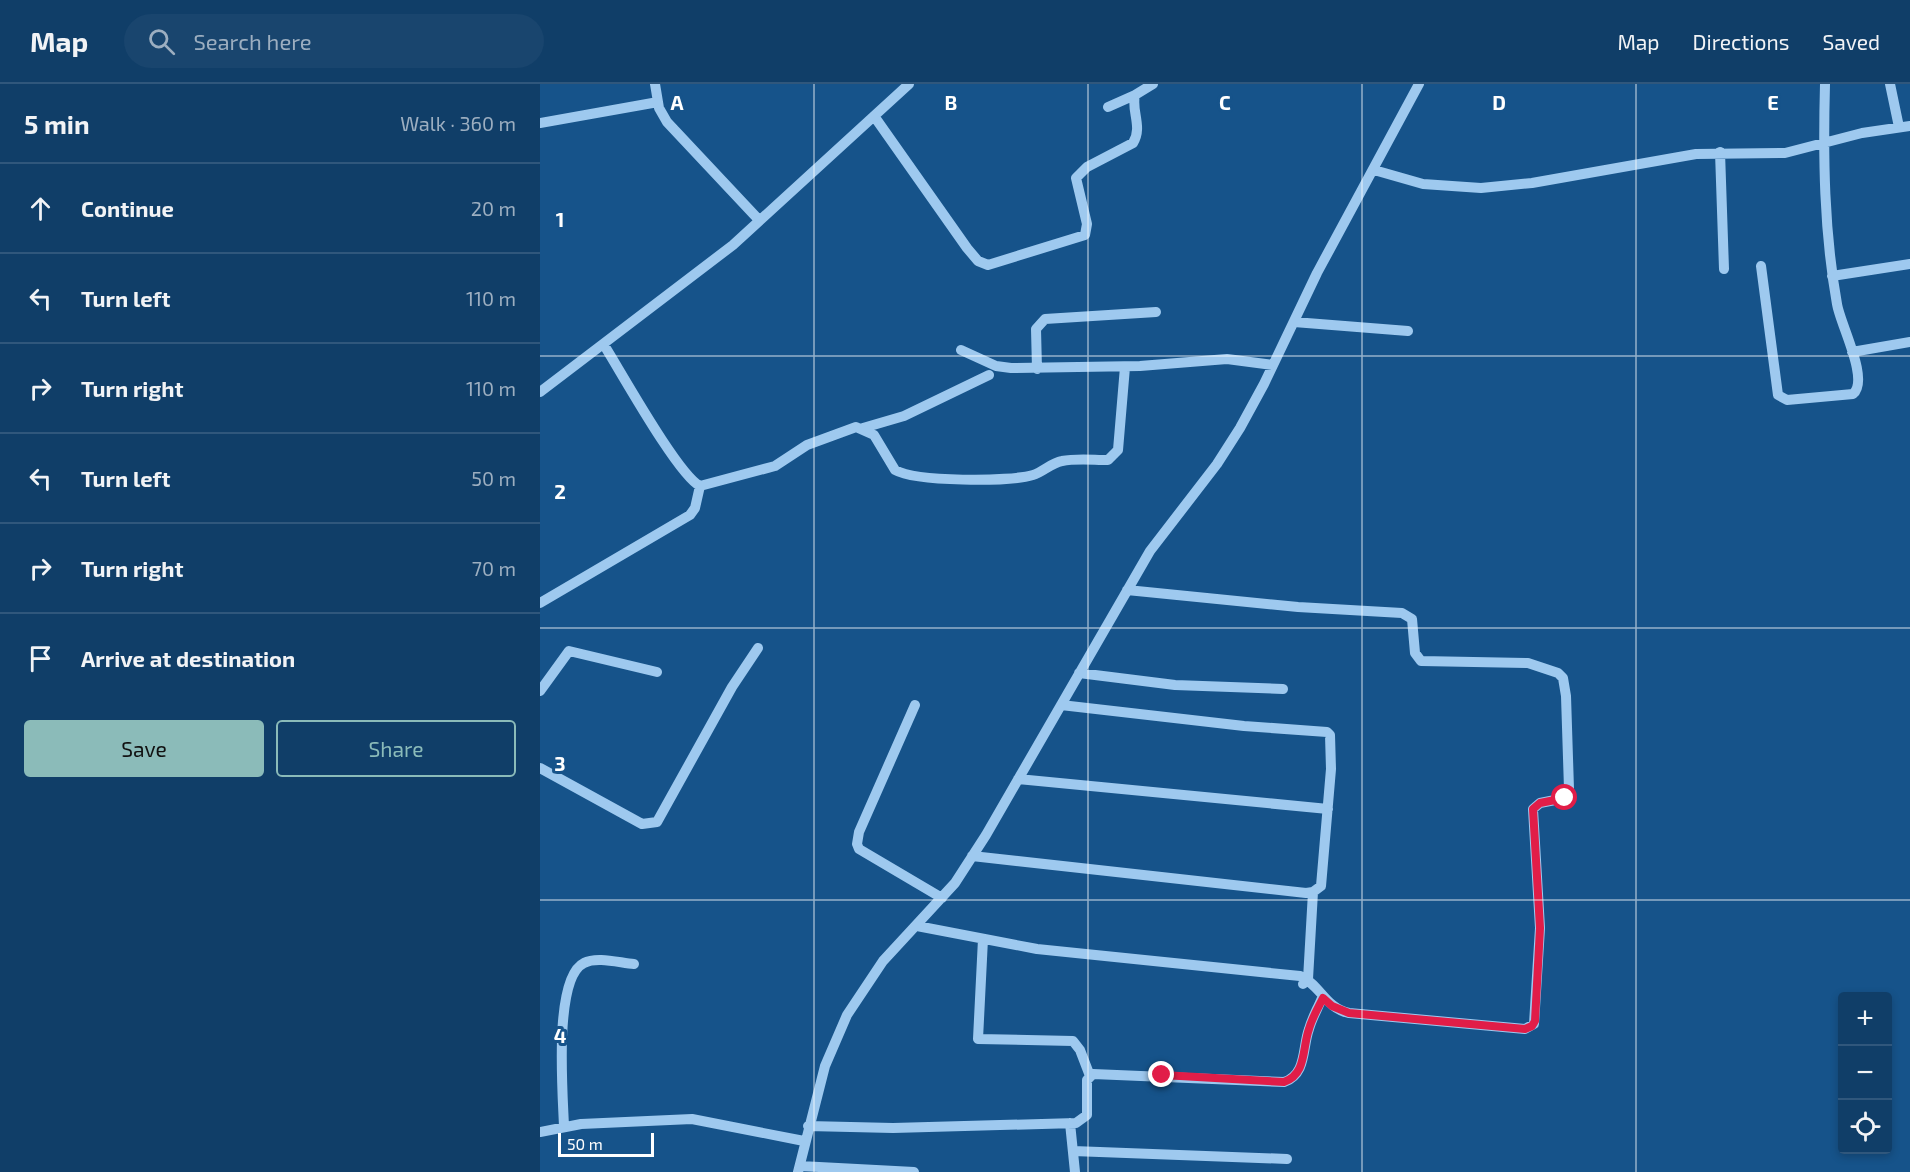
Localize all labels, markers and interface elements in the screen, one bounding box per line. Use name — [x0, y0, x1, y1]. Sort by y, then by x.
search box — [124, 14, 544, 68]
text: Map — [30, 24, 88, 58]
icon: search — [145, 25, 178, 58]
text: Search here — [193, 28, 312, 54]
text: Map — [1617, 29, 1660, 54]
text: Directions — [1693, 29, 1789, 54]
text: Saved — [1822, 29, 1880, 54]
text: A — [670, 90, 684, 114]
text: B — [945, 90, 957, 114]
text: C — [1219, 90, 1231, 114]
text: D — [1492, 90, 1506, 114]
text: E — [1767, 90, 1779, 114]
text: 5 min — [24, 108, 90, 139]
text: Walk · 360 m — [400, 111, 516, 135]
icon: ahead — [24, 192, 57, 225]
text: Continue — [81, 195, 174, 221]
text: 20 m — [471, 196, 516, 220]
text: 1 — [556, 207, 564, 231]
icon: left — [24, 282, 57, 315]
text: Turn left — [81, 285, 170, 311]
text: 110 m — [466, 286, 516, 310]
icon: right — [24, 372, 57, 405]
text: Turn right — [81, 375, 183, 401]
text: 110 m — [466, 376, 516, 400]
icon: left — [24, 462, 57, 495]
text: Turn left — [81, 465, 170, 491]
text: 50 m — [471, 466, 516, 490]
text: 2 — [554, 479, 566, 503]
icon: right — [24, 552, 57, 585]
text: Turn right — [81, 555, 183, 581]
text: 70 m — [472, 556, 516, 580]
icon: arrive — [24, 642, 57, 675]
text: Arrive at destination — [81, 645, 295, 671]
button: Save — [24, 720, 264, 777]
button: Share — [276, 720, 516, 777]
text: 3 — [554, 751, 566, 775]
route start — [1551, 784, 1577, 810]
map controls — [1838, 992, 1892, 1154]
button: + — [1838, 992, 1892, 1046]
text: 4 — [554, 1023, 567, 1047]
button: − — [1838, 1046, 1892, 1100]
route end — [1148, 1061, 1174, 1087]
button: locate — [1838, 1100, 1892, 1154]
scale bar — [558, 1130, 654, 1158]
text: 50 m — [567, 1134, 603, 1153]

